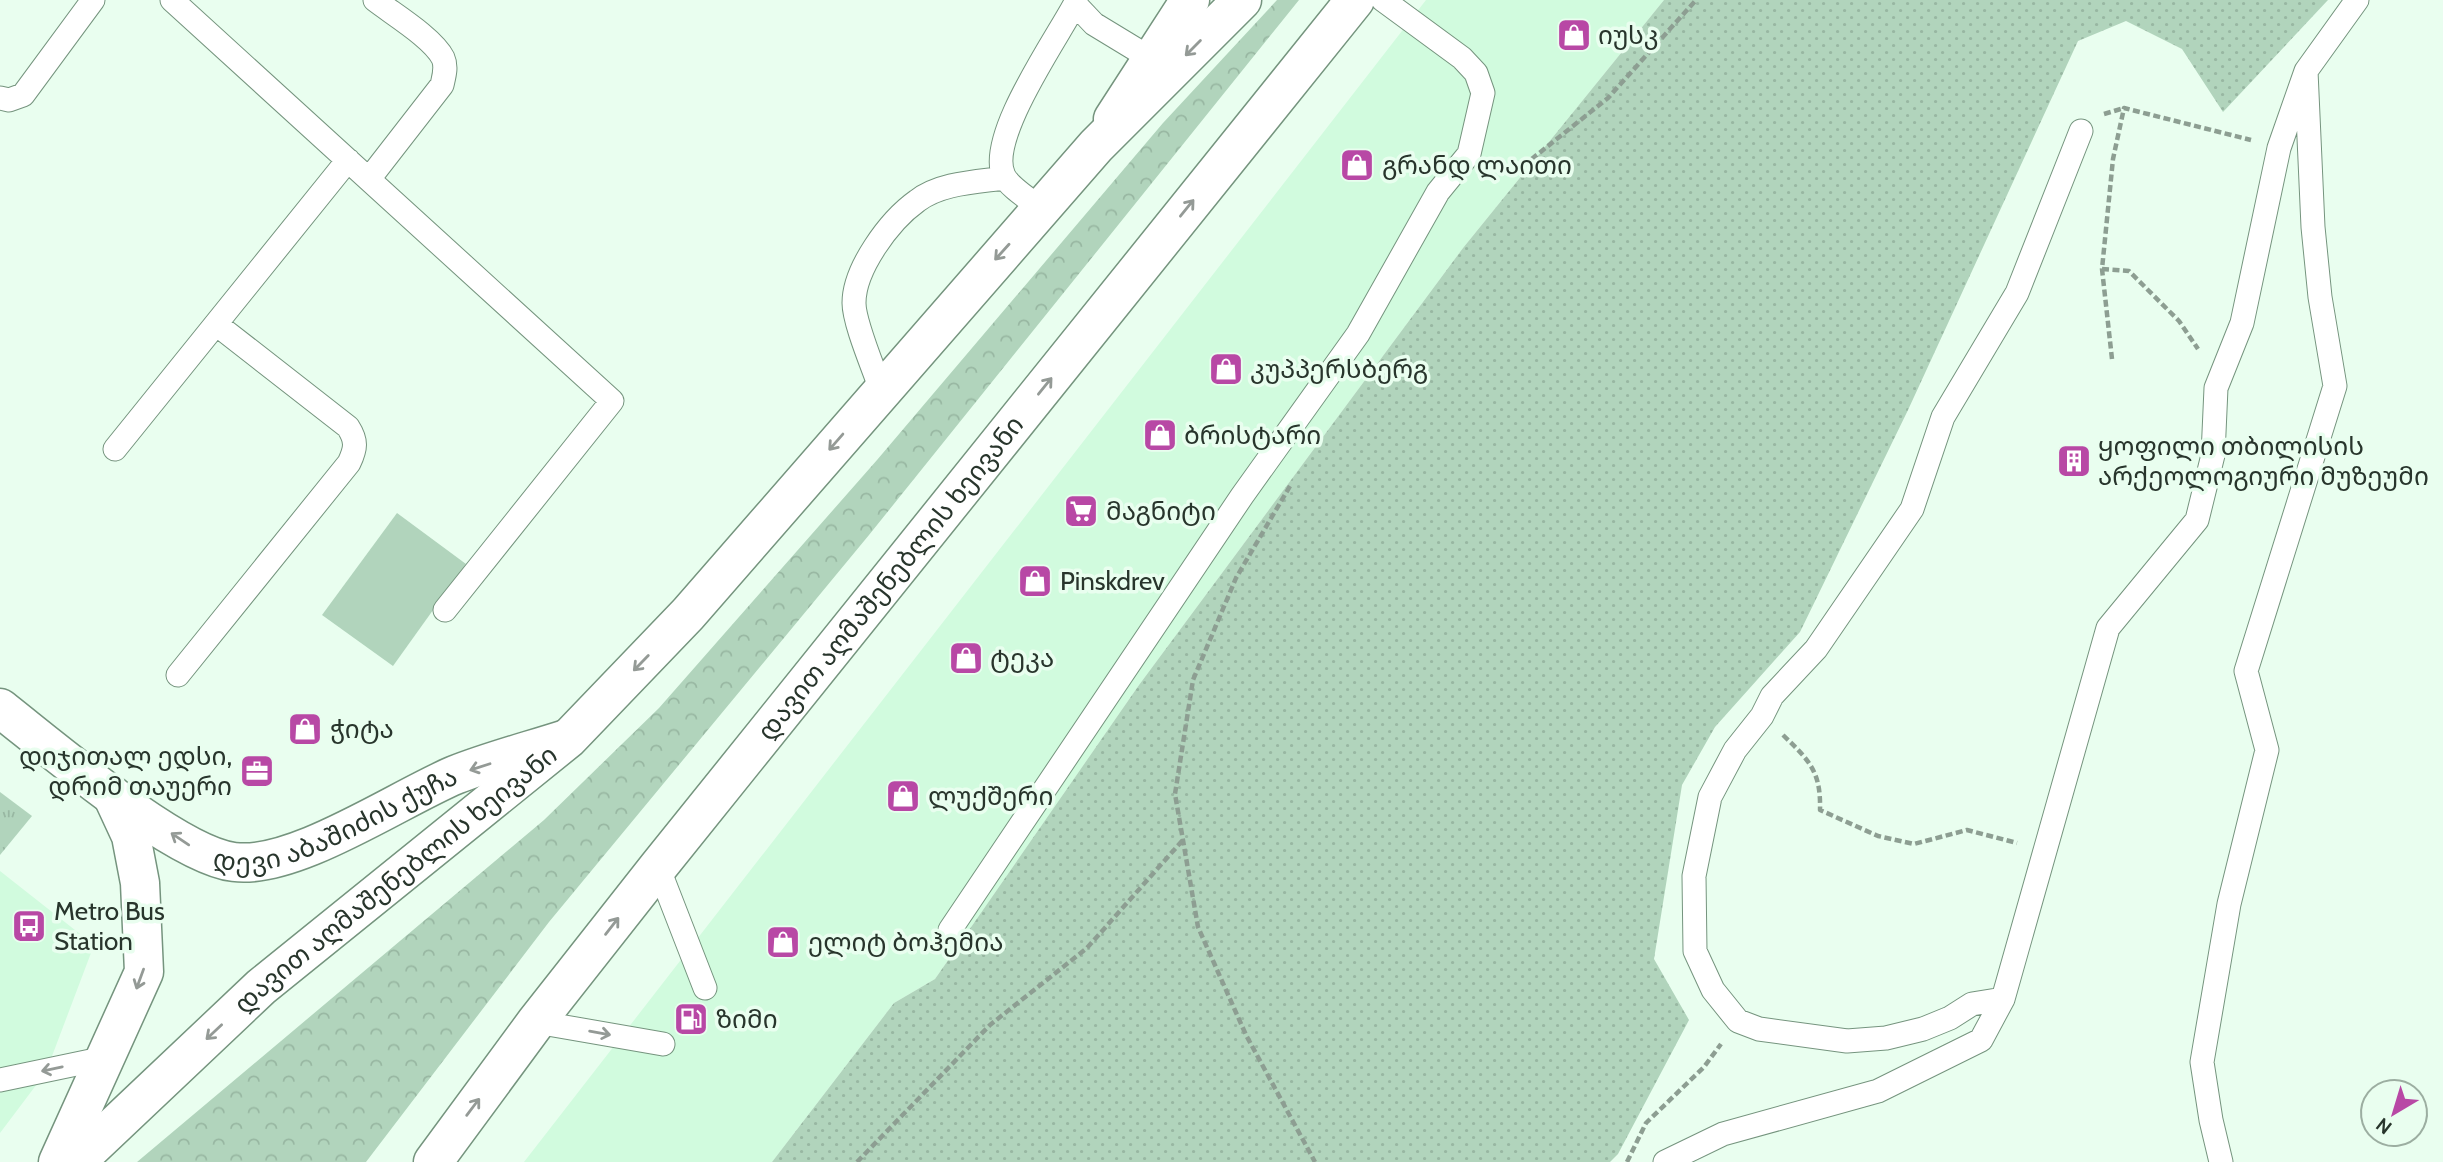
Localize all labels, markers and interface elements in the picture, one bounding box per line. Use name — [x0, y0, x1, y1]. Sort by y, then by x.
shop icon: იუსკ — [1555, 16, 1593, 54]
place label: იუსკ — [1598, 19, 1659, 51]
one-way arrow — [1185, 40, 1202, 57]
shop icon: გრანდ ლაითი — [1338, 146, 1376, 184]
place label: გრანდ ლაითი — [1382, 149, 1572, 181]
one-way arrow — [1180, 200, 1195, 218]
one-way arrow — [995, 243, 1011, 261]
shop icon: კუპპერსბერგ — [1207, 350, 1245, 388]
place label: კუპპერსბერგ — [1250, 353, 1428, 385]
one-way arrow — [1037, 377, 1053, 395]
street label: დავით აღმაშენებლის ხეივანი — [750, 409, 1030, 747]
shop icon: ბრისტარი — [1141, 416, 1179, 454]
place label: ბრისტარი — [1184, 419, 1321, 451]
place label: ყოფილი თბილისის არქეოლოგიური მუზეუმი — [2098, 430, 2429, 492]
one-way arrow — [828, 433, 844, 451]
building icon: ყოფილი თბილისის არქეოლოგიური მუზეუმი — [2055, 442, 2093, 480]
supermarket icon: მაგნიტი — [1062, 492, 1100, 530]
place label: მაგნიტი — [1106, 495, 1216, 527]
shop icon: Pinskdrev — [1016, 562, 1054, 600]
place label: Pinskdrev — [1060, 565, 1165, 597]
shop icon: ტეკა — [947, 639, 985, 677]
place label: ტეკა — [990, 642, 1054, 674]
one-way arrow — [632, 655, 649, 672]
shop icon: ჭიტა — [286, 710, 324, 748]
place label: ჭიტა — [330, 713, 394, 745]
street label: დავით აღმაშენებლის ხეივანი — [227, 738, 563, 1020]
place label: დიჯითალ ედსი, დრიმ თაუერი — [19, 740, 232, 802]
office icon: დიჯითალ ედსი, დრიმ თაუერი — [238, 752, 276, 790]
street label: დევი აბაშიძის ქუჩა — [210, 760, 462, 879]
one-way arrow — [469, 762, 491, 775]
shop icon: ლუქშერი — [884, 777, 922, 815]
place label: ლუქშერი — [928, 780, 1053, 812]
one-way arrow — [171, 832, 190, 847]
place label: Metro Bus Station — [54, 895, 165, 957]
bus stop icon: Metro Bus Station — [10, 907, 48, 945]
one-way arrow — [604, 918, 619, 936]
shop icon: ელიტ ბოჰემია — [764, 923, 802, 961]
place label: ელიტ ბოჰემია — [808, 926, 1003, 958]
one-way arrow — [132, 968, 145, 990]
fuel station icon: ზიმი — [672, 1000, 710, 1038]
place label: ზიმი — [716, 1003, 778, 1035]
one-way arrow — [205, 1024, 223, 1040]
one-way arrow — [588, 1027, 610, 1040]
one-way arrow — [41, 1062, 64, 1076]
north arrow — [2359, 1078, 2429, 1148]
one-way arrow — [466, 1098, 481, 1117]
text: N — [2371, 1113, 2396, 1139]

